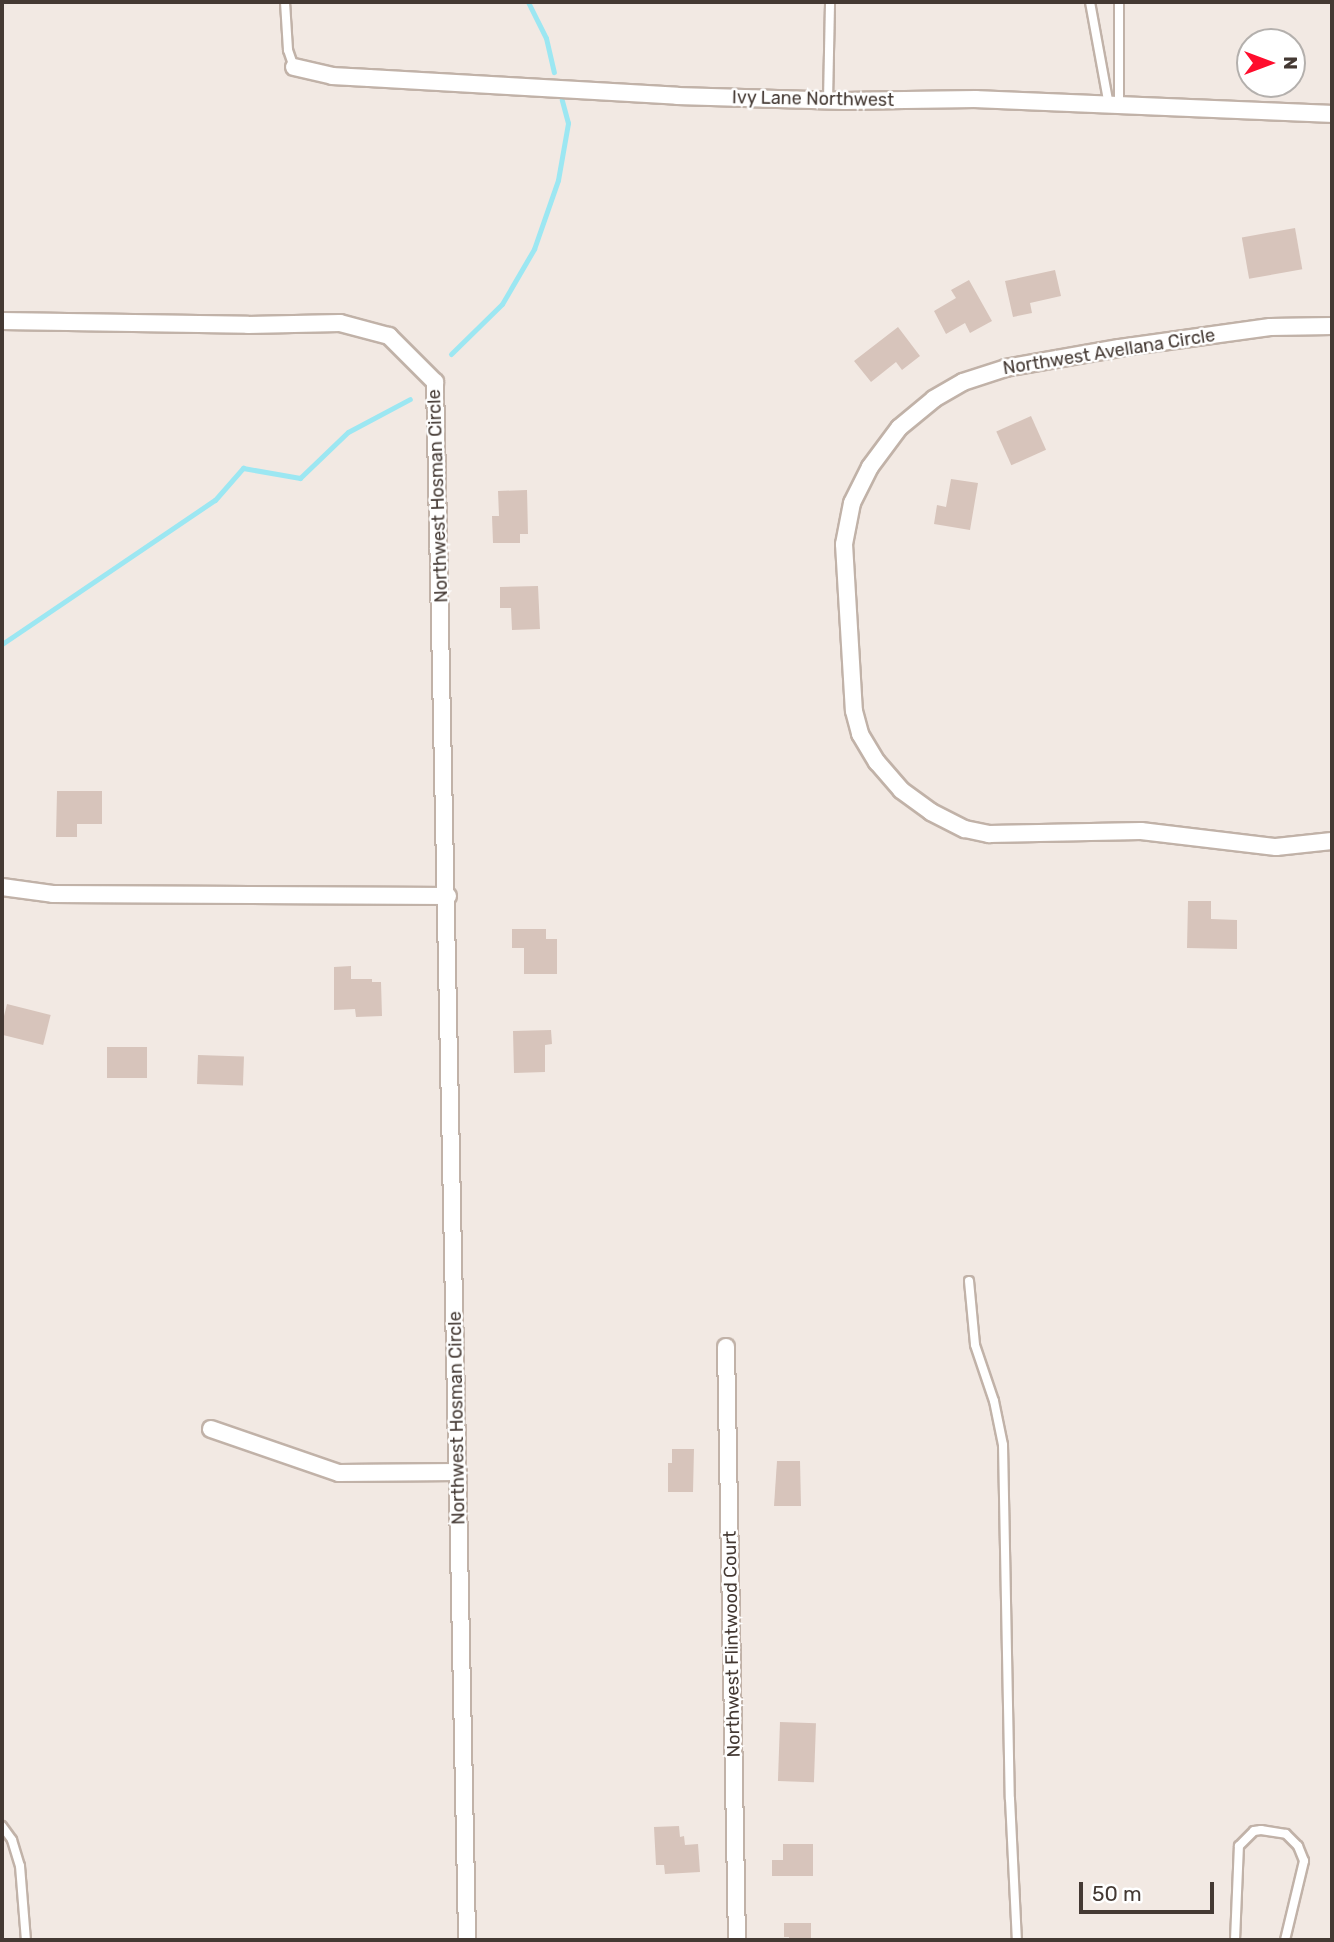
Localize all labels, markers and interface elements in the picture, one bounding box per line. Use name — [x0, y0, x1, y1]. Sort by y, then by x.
north arrow — [1236, 28, 1306, 98]
text: N — [1279, 56, 1302, 70]
street label: Ivy Lane Northwest — [731, 87, 895, 111]
street label: Northwest Avellana Circle — [1001, 325, 1217, 379]
street label: Northwest Hosman Circle — [423, 389, 453, 603]
street label: Northwest Hosman Circle — [444, 1311, 470, 1525]
street label: Northwest Flintwood Court — [719, 1531, 745, 1757]
scale bar — [1082, 1868, 1217, 1912]
text: 50 m — [1092, 1881, 1142, 1906]

